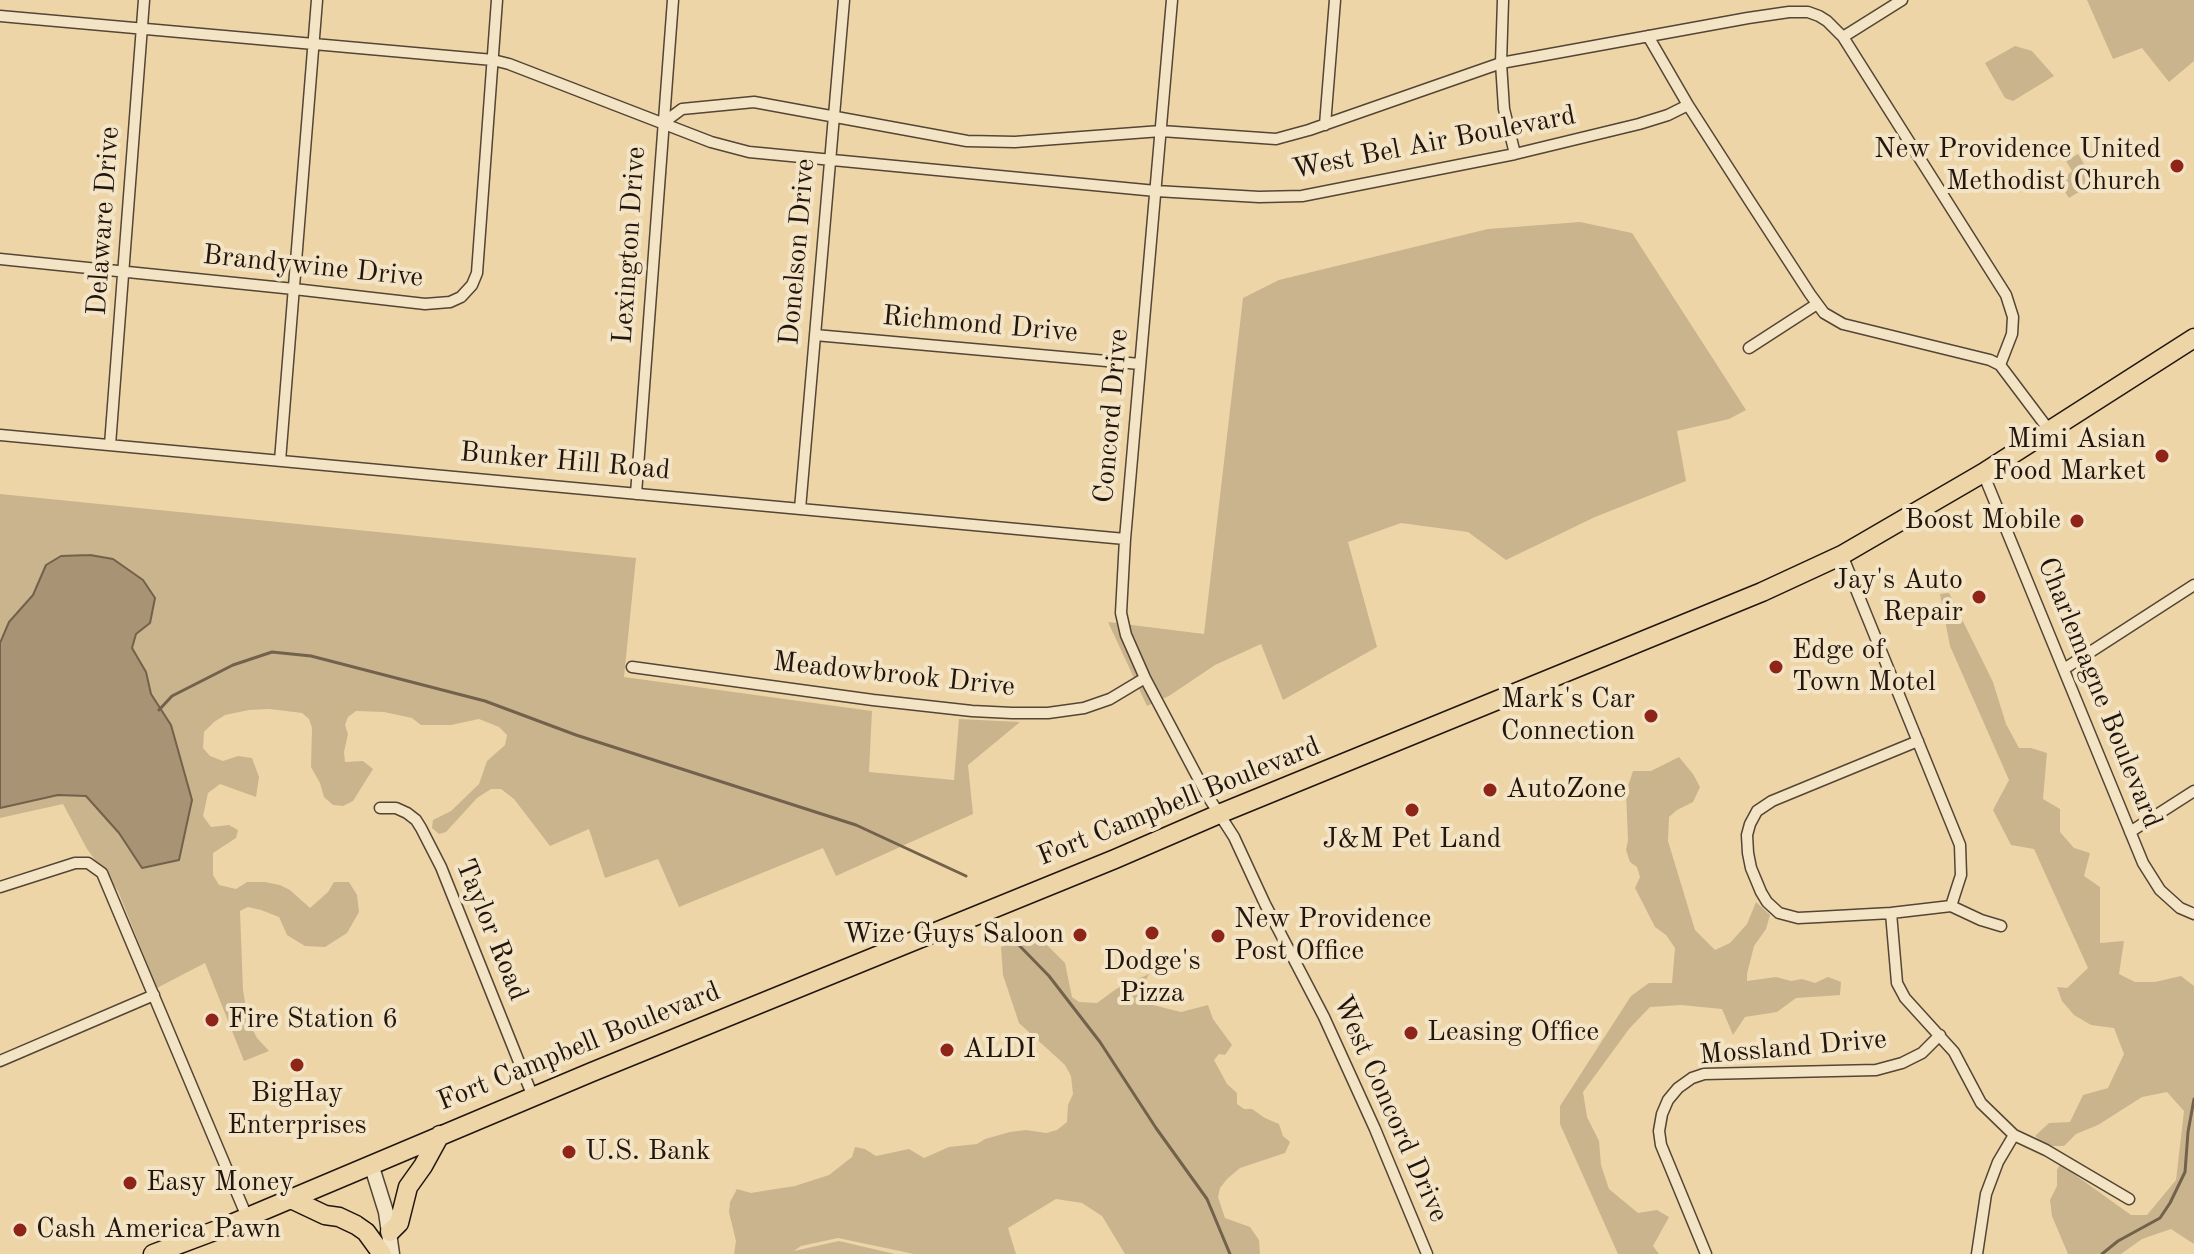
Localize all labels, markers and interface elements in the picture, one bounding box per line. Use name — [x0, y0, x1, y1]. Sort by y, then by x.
street label: West Bel Air Boulevard — [1289, 99, 1579, 187]
street label: Delaware Drive — [81, 125, 127, 317]
place label: New Providence United Methodist Church — [1874, 133, 2161, 199]
street label: Lexington Drive — [606, 145, 654, 345]
street label: Donelson Drive — [773, 157, 823, 347]
marker: New Providence United Methodist Church — [2168, 157, 2186, 175]
street label: Brandywine Drive — [201, 239, 425, 295]
street label: Richmond Drive — [881, 300, 1079, 350]
street label: Concord Drive — [1088, 327, 1136, 505]
place label: Mimi Asian Food Market — [1993, 423, 2146, 489]
street label: Bunker Hill Road — [458, 436, 672, 488]
marker: Mimi Asian Food Market — [2153, 447, 2171, 465]
place label: Boost Mobile — [1904, 504, 2061, 538]
marker: Boost Mobile — [2068, 512, 2086, 530]
street label: Charlemagne Boulevard — [2029, 553, 2169, 833]
place label: Jay's Auto Repair — [1833, 564, 1963, 630]
marker: Jay's Auto Repair — [1970, 588, 1988, 606]
place label: Edge of Town Motel — [1792, 634, 1936, 700]
street label: Meadowbrook Drive — [771, 646, 1017, 704]
marker: Edge of Town Motel — [1767, 658, 1785, 676]
place label: Mark's Car Connection — [1501, 683, 1635, 749]
marker: Mark's Car Connection — [1642, 707, 1660, 725]
street label: Fort Campbell Boulevard — [1033, 730, 1325, 874]
place label: AutoZone — [1506, 773, 1626, 807]
marker: AutoZone — [1481, 781, 1499, 799]
marker: J&M Pet Land — [1403, 801, 1421, 819]
place label: J&M Pet Land — [1323, 823, 1501, 857]
street label: Taylor Road — [447, 854, 535, 1006]
place label: New Providence Post Office — [1234, 903, 1431, 969]
place label: Wize Guys Saloon — [843, 918, 1064, 952]
marker: Dodge's Pizza — [1143, 924, 1161, 942]
marker: Wize Guys Saloon — [1071, 926, 1089, 944]
marker: New Providence Post Office — [1209, 927, 1227, 945]
place label: Dodge's Pizza — [1103, 945, 1201, 1011]
street label: Fort Campbell Boulevard — [433, 975, 725, 1119]
street label: West Concord Drive — [1325, 990, 1455, 1228]
place label: Fire Station 6 — [228, 1003, 398, 1037]
marker: Fire Station 6 — [203, 1011, 221, 1029]
place label: Leasing Office — [1427, 1016, 1599, 1050]
street label: Mossland Drive — [1698, 1023, 1888, 1073]
marker: Leasing Office — [1402, 1024, 1420, 1042]
place label: ALDI — [963, 1033, 1036, 1067]
marker: ALDI — [938, 1041, 956, 1059]
marker: BigHay Enterprises — [288, 1056, 306, 1074]
place label: BigHay Enterprises — [227, 1077, 367, 1143]
place label: U.S. Bank — [585, 1135, 711, 1169]
marker: U.S. Bank — [560, 1143, 578, 1161]
place label: Easy Money — [146, 1166, 294, 1200]
marker: Easy Money — [121, 1174, 139, 1192]
place label: Cash America Pawn — [36, 1213, 281, 1247]
marker: Cash America Pawn — [11, 1221, 29, 1239]

